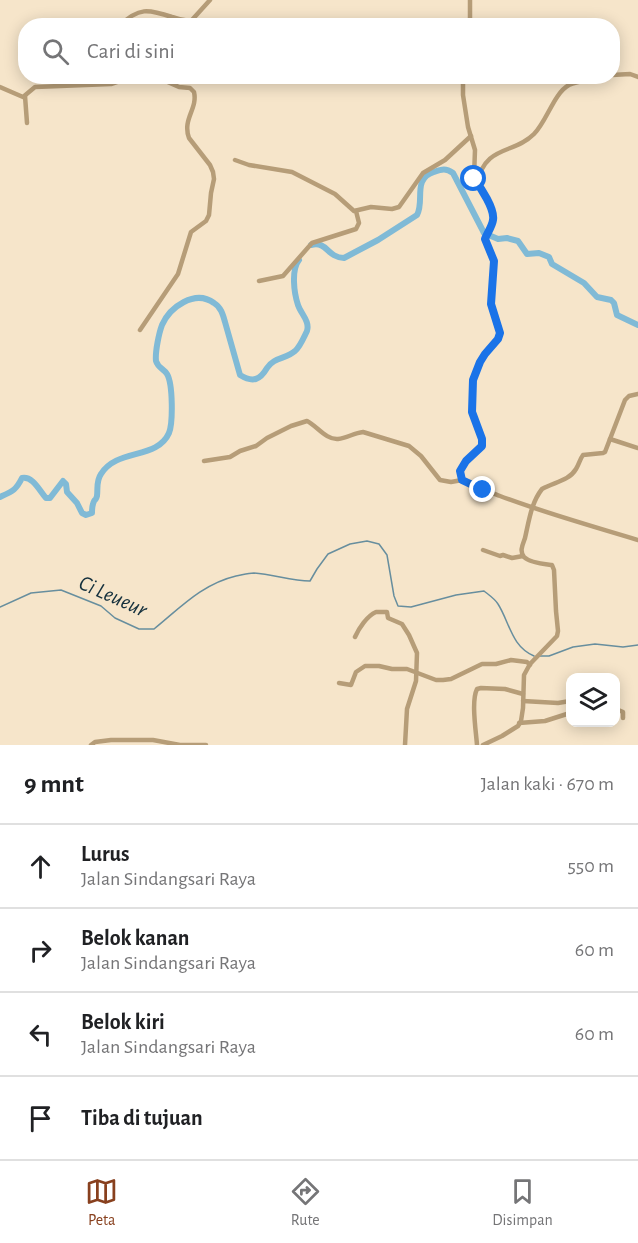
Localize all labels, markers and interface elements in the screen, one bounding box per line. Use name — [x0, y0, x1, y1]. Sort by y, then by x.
search box — [18, 18, 620, 84]
icon: search — [39, 35, 72, 68]
text: Cari di sini — [87, 40, 175, 62]
route start — [460, 165, 486, 191]
route end — [469, 476, 495, 502]
water label: Ci Leueur — [76, 571, 151, 621]
map controls — [566, 673, 620, 727]
button: layers — [566, 673, 620, 727]
text: 9 mnt — [24, 771, 84, 797]
text: Jalan kaki · 670 m — [481, 774, 614, 794]
text: Lurus — [81, 843, 130, 865]
icon: ahead — [24, 850, 57, 883]
text: 550 m — [567, 856, 614, 876]
text: Jalan Sindangsari Raya — [81, 869, 256, 889]
text: Belok kanan — [81, 927, 189, 949]
icon: right — [24, 934, 57, 967]
text: 60 m — [575, 940, 614, 960]
text: Jalan Sindangsari Raya — [81, 953, 256, 973]
text: Belok kiri — [81, 1011, 165, 1033]
icon: left — [24, 1018, 57, 1051]
text: 60 m — [575, 1024, 614, 1044]
text: Jalan Sindangsari Raya — [81, 1037, 256, 1057]
icon: arrive — [24, 1102, 57, 1135]
text: Tiba di tujuan — [81, 1107, 203, 1129]
tab: Peta — [85, 1175, 118, 1230]
tab: Rute — [289, 1175, 322, 1230]
tab: Disimpan — [492, 1175, 553, 1230]

